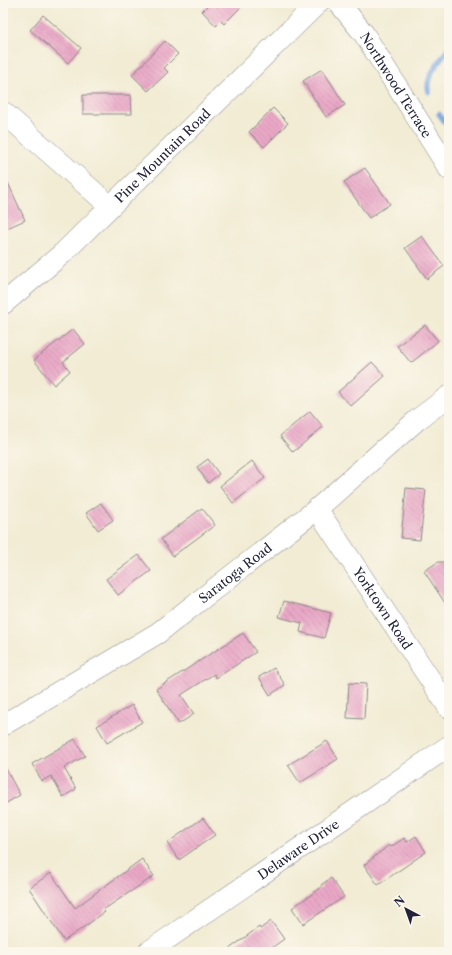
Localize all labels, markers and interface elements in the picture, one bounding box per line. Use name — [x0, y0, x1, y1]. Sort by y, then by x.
street label: Northwood Terrace — [357, 29, 435, 141]
street label: Pine Mountain Road — [111, 105, 214, 206]
street label: Saratoga Road — [195, 539, 275, 606]
street label: Yorktown Road — [349, 563, 416, 652]
street label: Delaware Drive — [254, 816, 342, 883]
north arrow — [386, 889, 426, 929]
text: N — [391, 893, 408, 910]

